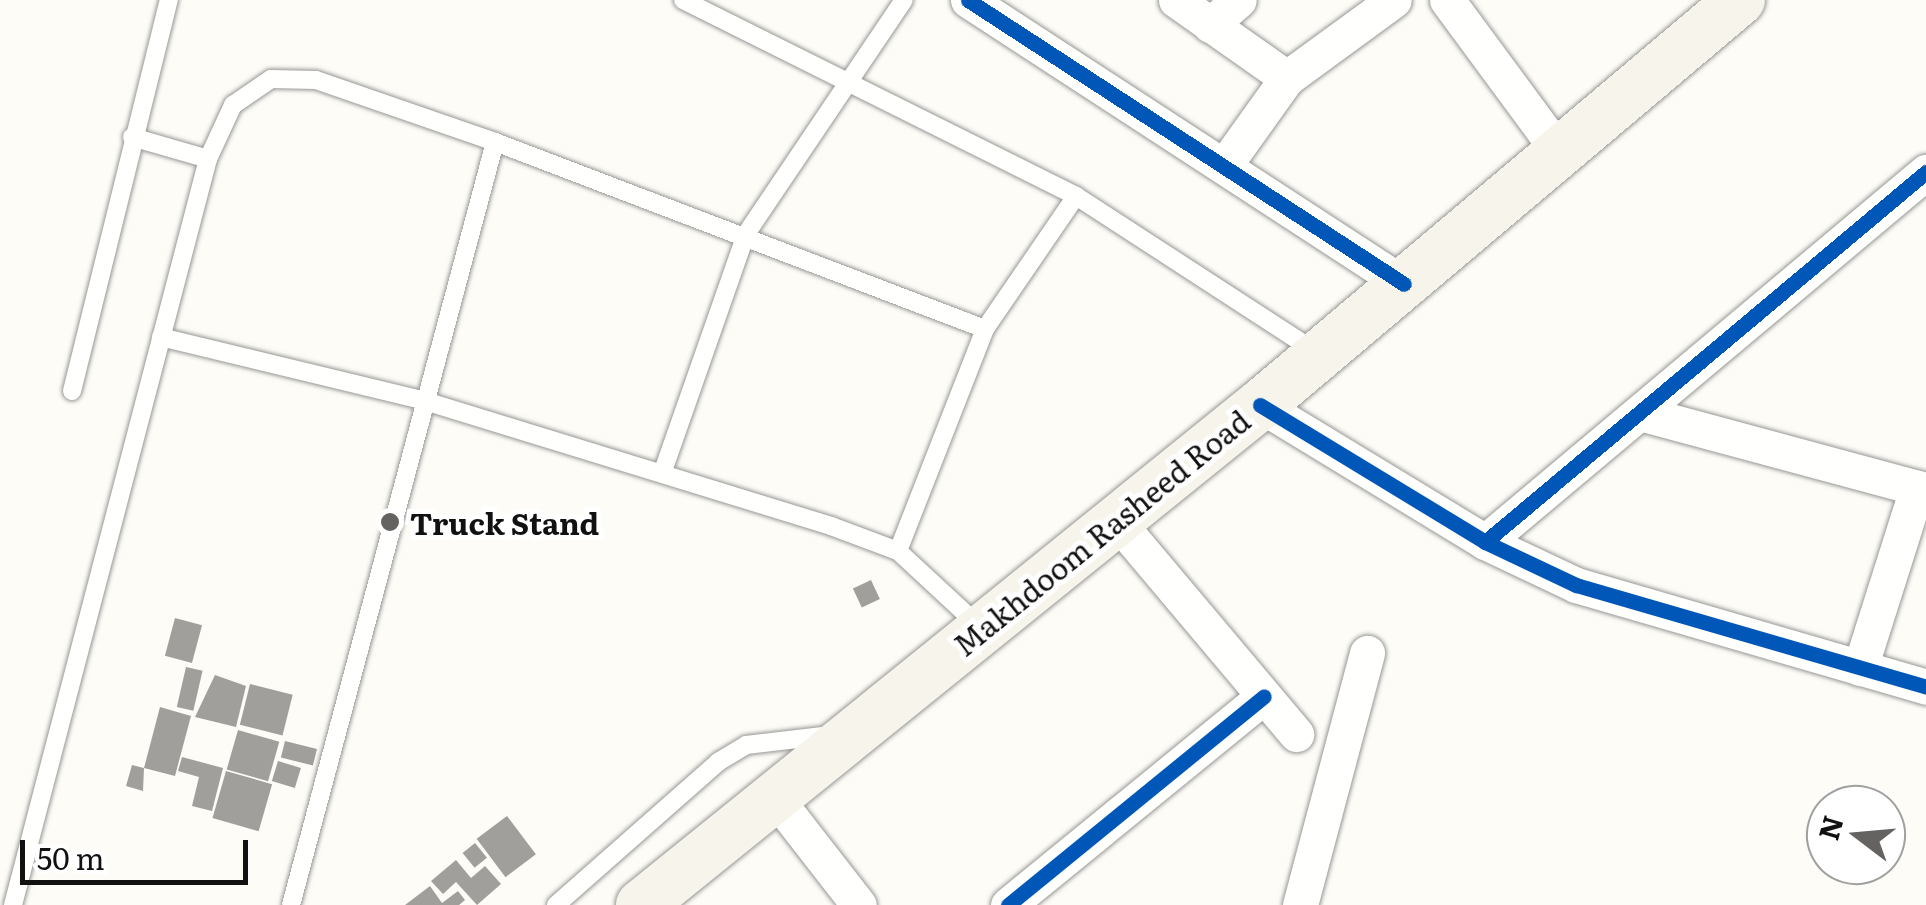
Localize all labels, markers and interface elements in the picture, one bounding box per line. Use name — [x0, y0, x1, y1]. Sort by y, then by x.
street label: Makhdoom Rasheed Road — [946, 401, 1256, 663]
place label: Truck Stand — [410, 504, 599, 540]
marker: Truck Stand — [379, 511, 401, 533]
north arrow — [1806, 785, 1906, 885]
text: N — [1806, 810, 1853, 844]
scale bar — [25, 820, 252, 882]
text: 50 m — [37, 835, 105, 879]

